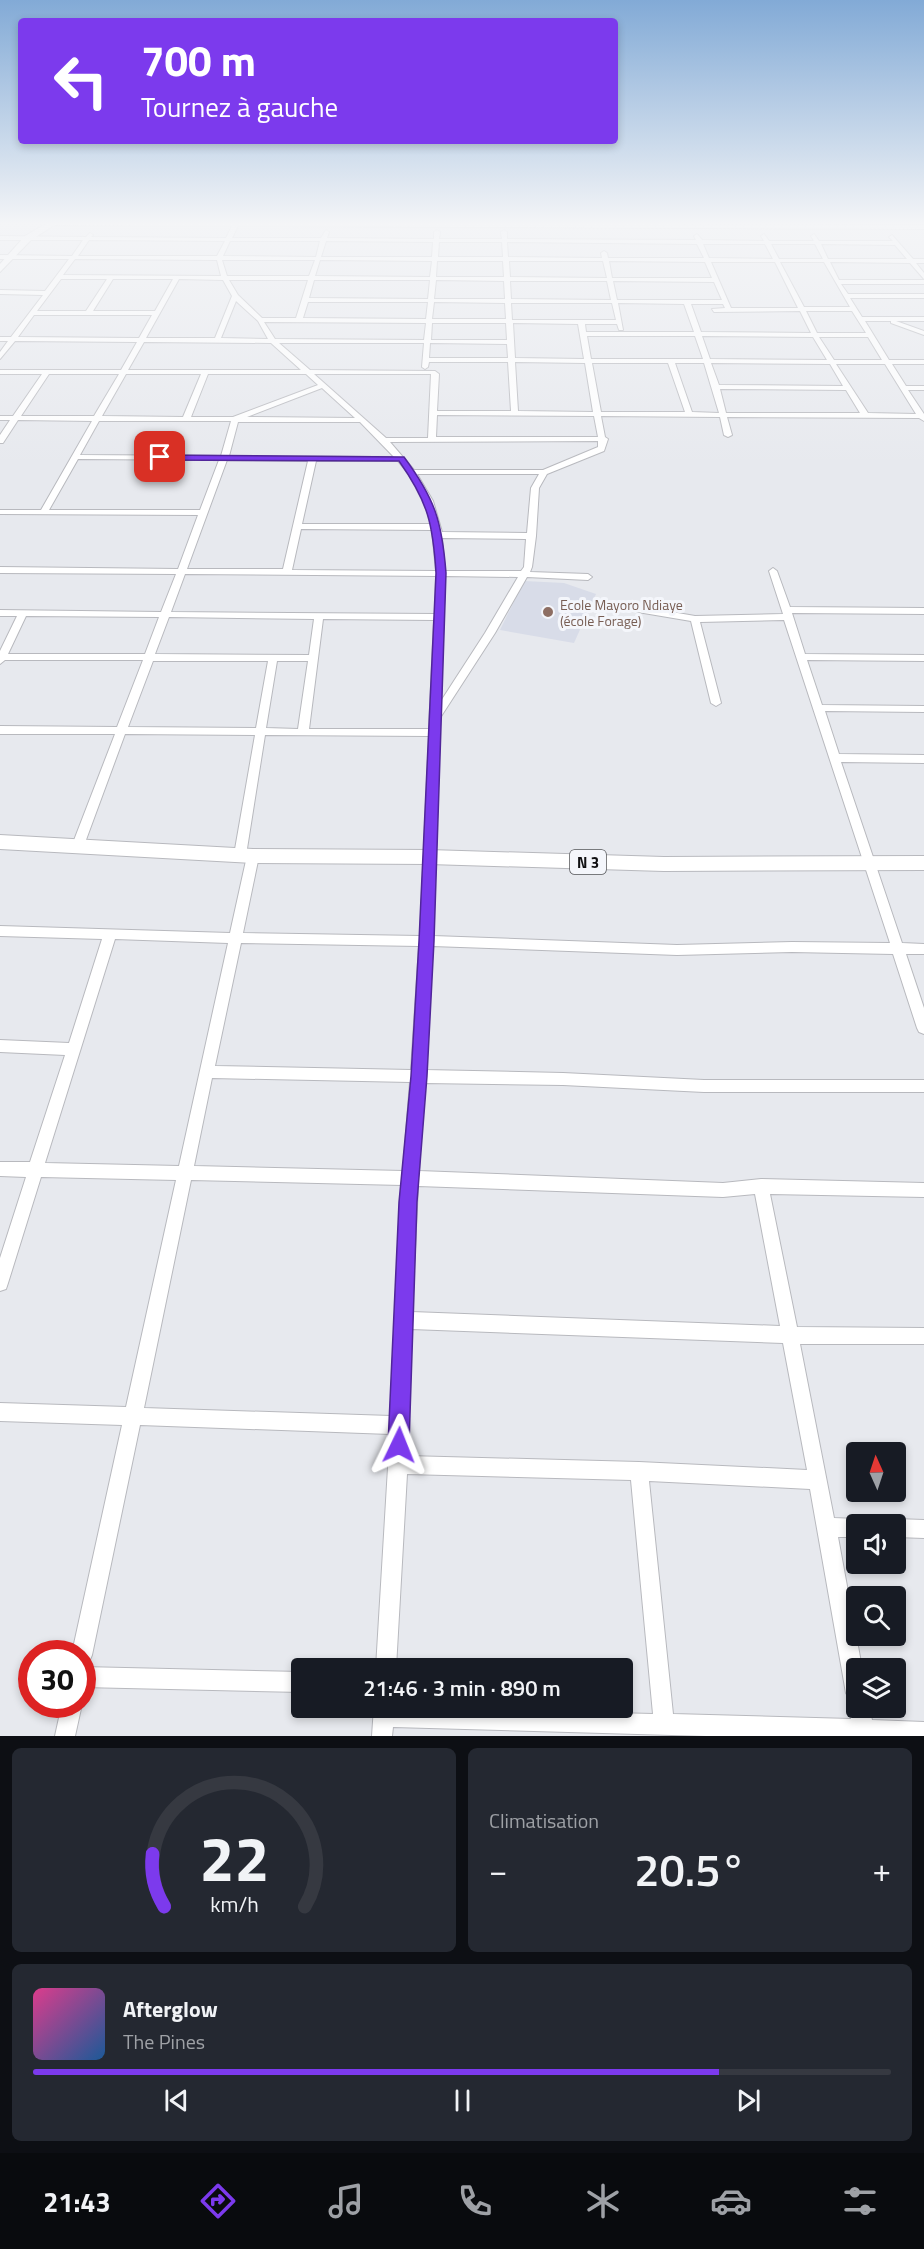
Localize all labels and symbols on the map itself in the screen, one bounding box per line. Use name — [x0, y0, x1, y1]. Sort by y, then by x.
pin — [134, 431, 185, 482]
place label: Ecole Mayoro Ndiaye (école Forage) — [560, 594, 683, 631]
marker: Ecole Mayoro Ndiaye (école Forage) — [541, 605, 555, 619]
road number: N 3 — [570, 850, 606, 874]
position arrow — [367, 1413, 431, 1477]
north arrow — [846, 1442, 906, 1502]
speed limit sign: 30 — [18, 1640, 96, 1718]

